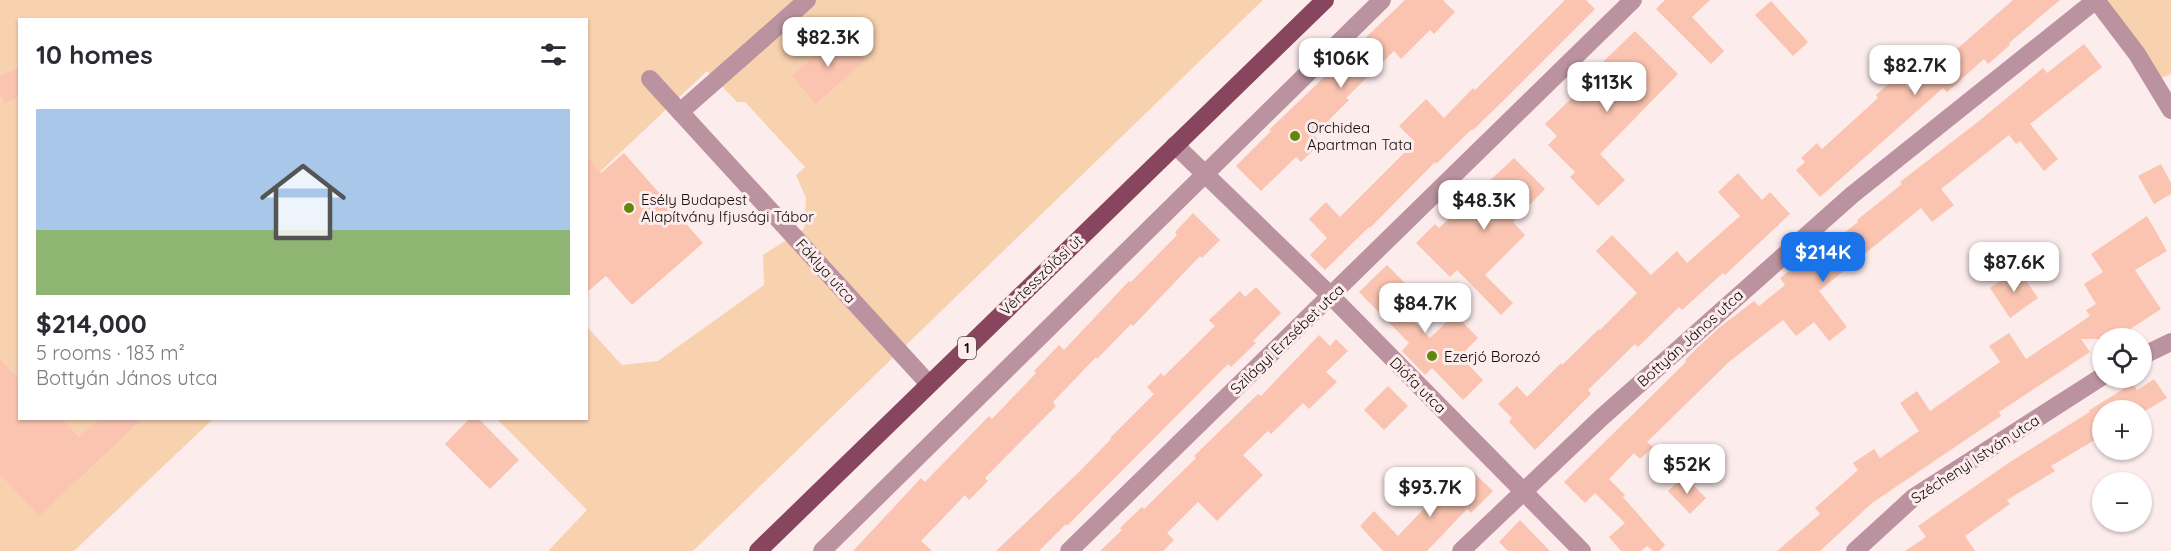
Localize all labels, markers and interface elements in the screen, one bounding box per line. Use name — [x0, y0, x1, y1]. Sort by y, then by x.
pin: $82.3K — [779, 17, 877, 68]
text: $82.3K — [796, 24, 860, 49]
text: 10 homes — [36, 38, 153, 71]
icon: filters — [537, 38, 570, 71]
pin: $106K — [1299, 38, 1383, 89]
text: $106K — [1313, 45, 1369, 70]
pin: $82.7K — [1866, 45, 1964, 96]
text: $82.7K — [1883, 52, 1947, 77]
pin: $113K — [1565, 62, 1649, 113]
text: $113K — [1581, 69, 1633, 94]
place label: Orchidea Apartman Tata — [1307, 118, 1412, 154]
marker: Orchidea Apartman Tata — [1288, 129, 1302, 143]
icon: home — [249, 148, 357, 256]
pin: $48.3K — [1435, 180, 1533, 231]
text: $48.3K — [1452, 187, 1516, 212]
place label: Esély Budapest Alapítvány Ifjusági Tábor — [641, 190, 814, 226]
marker: Esély Budapest Alapítvány Ifjusági Tábor — [622, 201, 636, 215]
street label: Vértesszőlősi út — [996, 231, 1086, 319]
pin: $214K — [1781, 232, 1865, 283]
street label: Fáklya utca — [792, 235, 860, 307]
text: $214K — [1795, 239, 1851, 264]
pin: $87.6K — [1965, 242, 2063, 293]
text: $87.6K — [1983, 249, 2045, 274]
street label: Szilágyi Erzsébet utca — [1226, 280, 1348, 398]
pin: $84.7K — [1376, 283, 1474, 334]
street label: Bottyán János utca — [1633, 285, 1747, 391]
text: $84.7K — [1393, 290, 1457, 315]
text: $214,000 — [36, 307, 147, 340]
map controls — [2092, 328, 2152, 532]
button: locate — [2092, 328, 2152, 388]
road number: 1 — [958, 337, 976, 359]
text: 5 rooms · 183 m² — [36, 340, 185, 365]
place label: Ezerjó Borozó — [1444, 347, 1540, 366]
marker: Ezerjó Borozó — [1425, 349, 1439, 363]
street label: Diófa utca — [1386, 353, 1450, 417]
text: Bottyán János utca — [36, 365, 218, 390]
button: + — [2092, 400, 2152, 460]
street label: Széchenyi István utca — [1907, 410, 2043, 508]
pin: $52K — [1651, 444, 1723, 495]
text: $52K — [1663, 451, 1711, 476]
pin: $93.7K — [1381, 467, 1479, 518]
button: − — [2092, 472, 2152, 532]
text: $93.7K — [1398, 474, 1462, 499]

